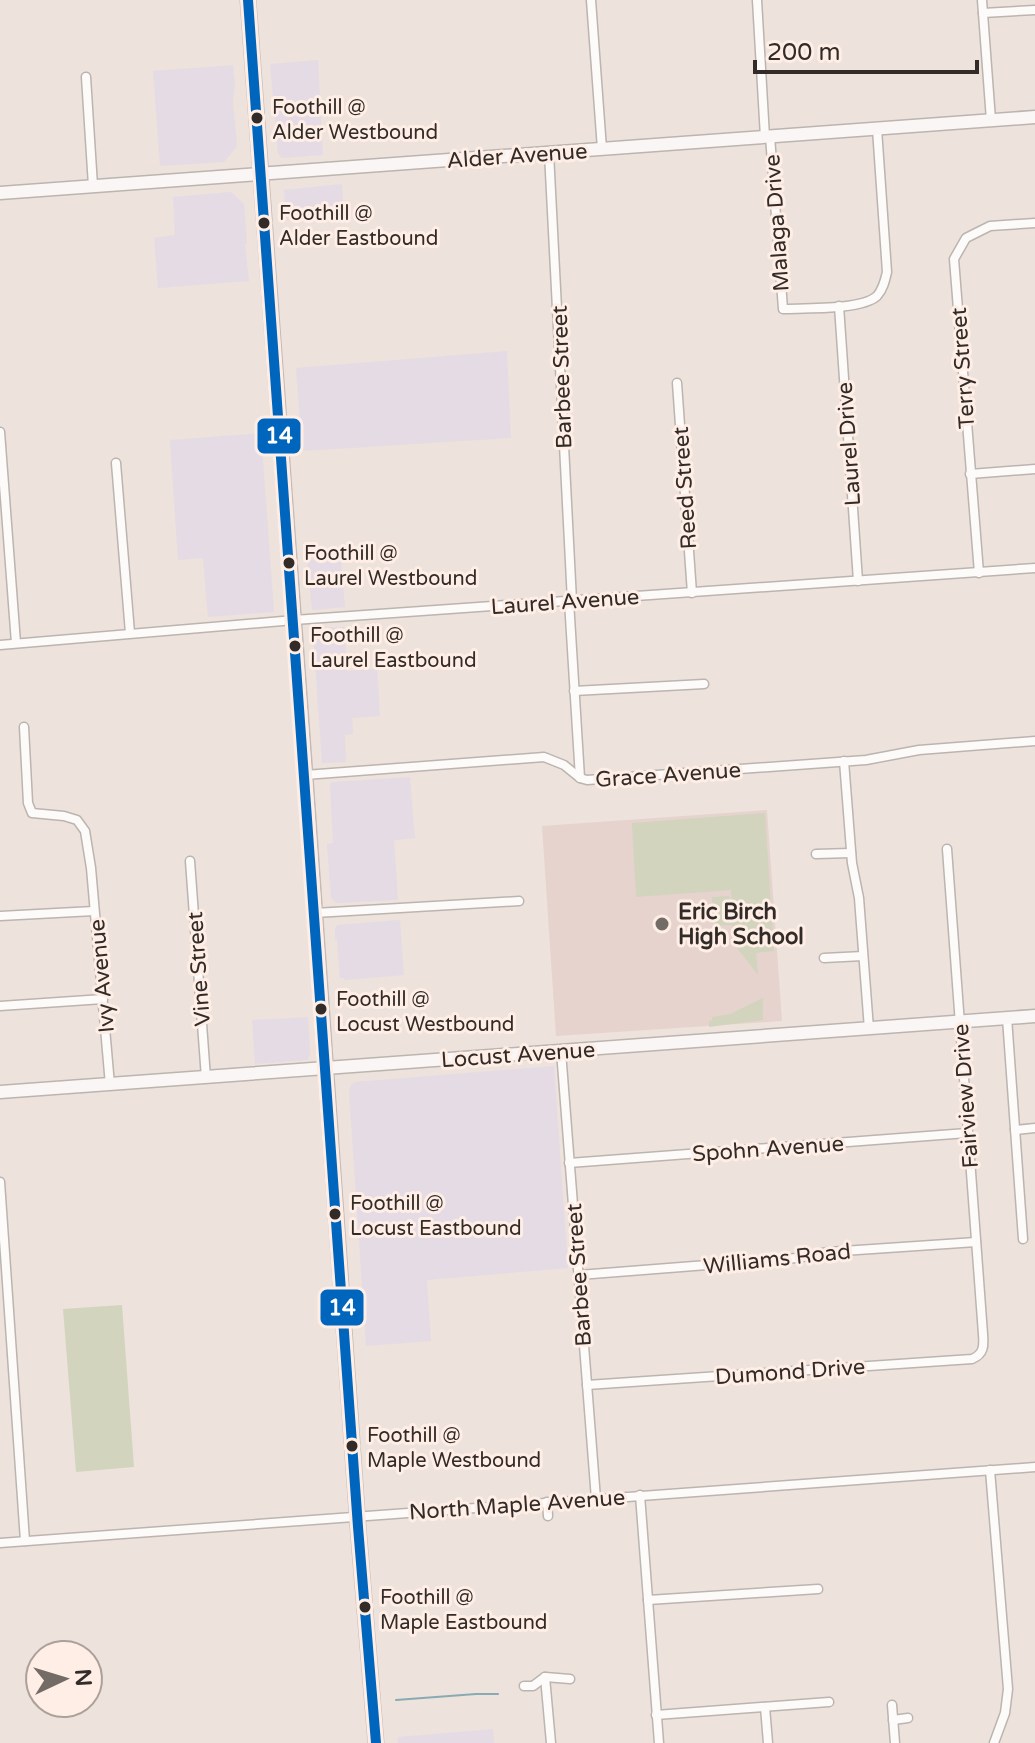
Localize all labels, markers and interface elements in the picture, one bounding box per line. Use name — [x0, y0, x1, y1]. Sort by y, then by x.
scale bar — [755, 24, 977, 74]
text: 200 m — [767, 38, 841, 67]
place label: Foothill @ Alder Westbound — [272, 96, 438, 145]
marker: Foothill @ Alder Westbound — [249, 110, 265, 126]
street label: Alder Avenue — [446, 138, 588, 174]
street label: Malaga Drive — [759, 153, 795, 292]
place label: Foothill @ Alder Eastbound — [279, 202, 438, 251]
marker: Foothill @ Alder Eastbound — [256, 215, 272, 231]
street label: Barbee Street — [547, 305, 577, 449]
street label: Terry Street — [946, 306, 980, 430]
street label: Laurel Drive — [832, 381, 866, 507]
line badge: 14 — [256, 417, 302, 455]
text: 14 — [265, 423, 293, 449]
street label: Reed Street — [668, 426, 702, 550]
place label: Foothill @ Laurel Westbound — [304, 542, 477, 591]
marker: Foothill @ Laurel Westbound — [281, 555, 297, 571]
street label: Laurel Avenue — [490, 584, 640, 620]
place label: Foothill @ Laurel Eastbound — [310, 624, 477, 673]
marker: Foothill @ Laurel Eastbound — [287, 638, 303, 654]
street label: Grace Avenue — [594, 757, 742, 793]
place label: Eric Birch High School — [678, 899, 804, 950]
street label: Vine Street — [182, 911, 216, 1027]
marker: Eric Birch High School — [653, 915, 671, 933]
street label: Ivy Avenue — [84, 918, 120, 1034]
place label: Foothill @ Locust Westbound — [336, 988, 514, 1037]
marker: Foothill @ Locust Westbound — [313, 1001, 329, 1017]
street label: Fairview Drive — [948, 1023, 984, 1169]
street label: Locust Avenue — [440, 1037, 596, 1073]
street label: Spohn Avenue — [691, 1131, 845, 1167]
place label: Foothill @ Locust Eastbound — [350, 1192, 522, 1241]
street label: Barbee Street — [561, 1202, 597, 1347]
marker: Foothill @ Locust Eastbound — [327, 1206, 343, 1222]
street label: Williams Road — [702, 1238, 852, 1280]
line badge: 14 — [319, 1288, 365, 1327]
text: 14 — [328, 1295, 356, 1321]
street label: Dumond Drive — [714, 1354, 866, 1390]
place label: Foothill @ Maple Westbound — [367, 1424, 541, 1473]
marker: Foothill @ Maple Westbound — [344, 1438, 360, 1454]
street label: North Maple Avenue — [408, 1484, 626, 1526]
place label: Foothill @ Maple Eastbound — [380, 1586, 547, 1635]
marker: Foothill @ Maple Eastbound — [357, 1599, 373, 1615]
north arrow — [24, 1639, 104, 1719]
text: N — [69, 1668, 97, 1687]

